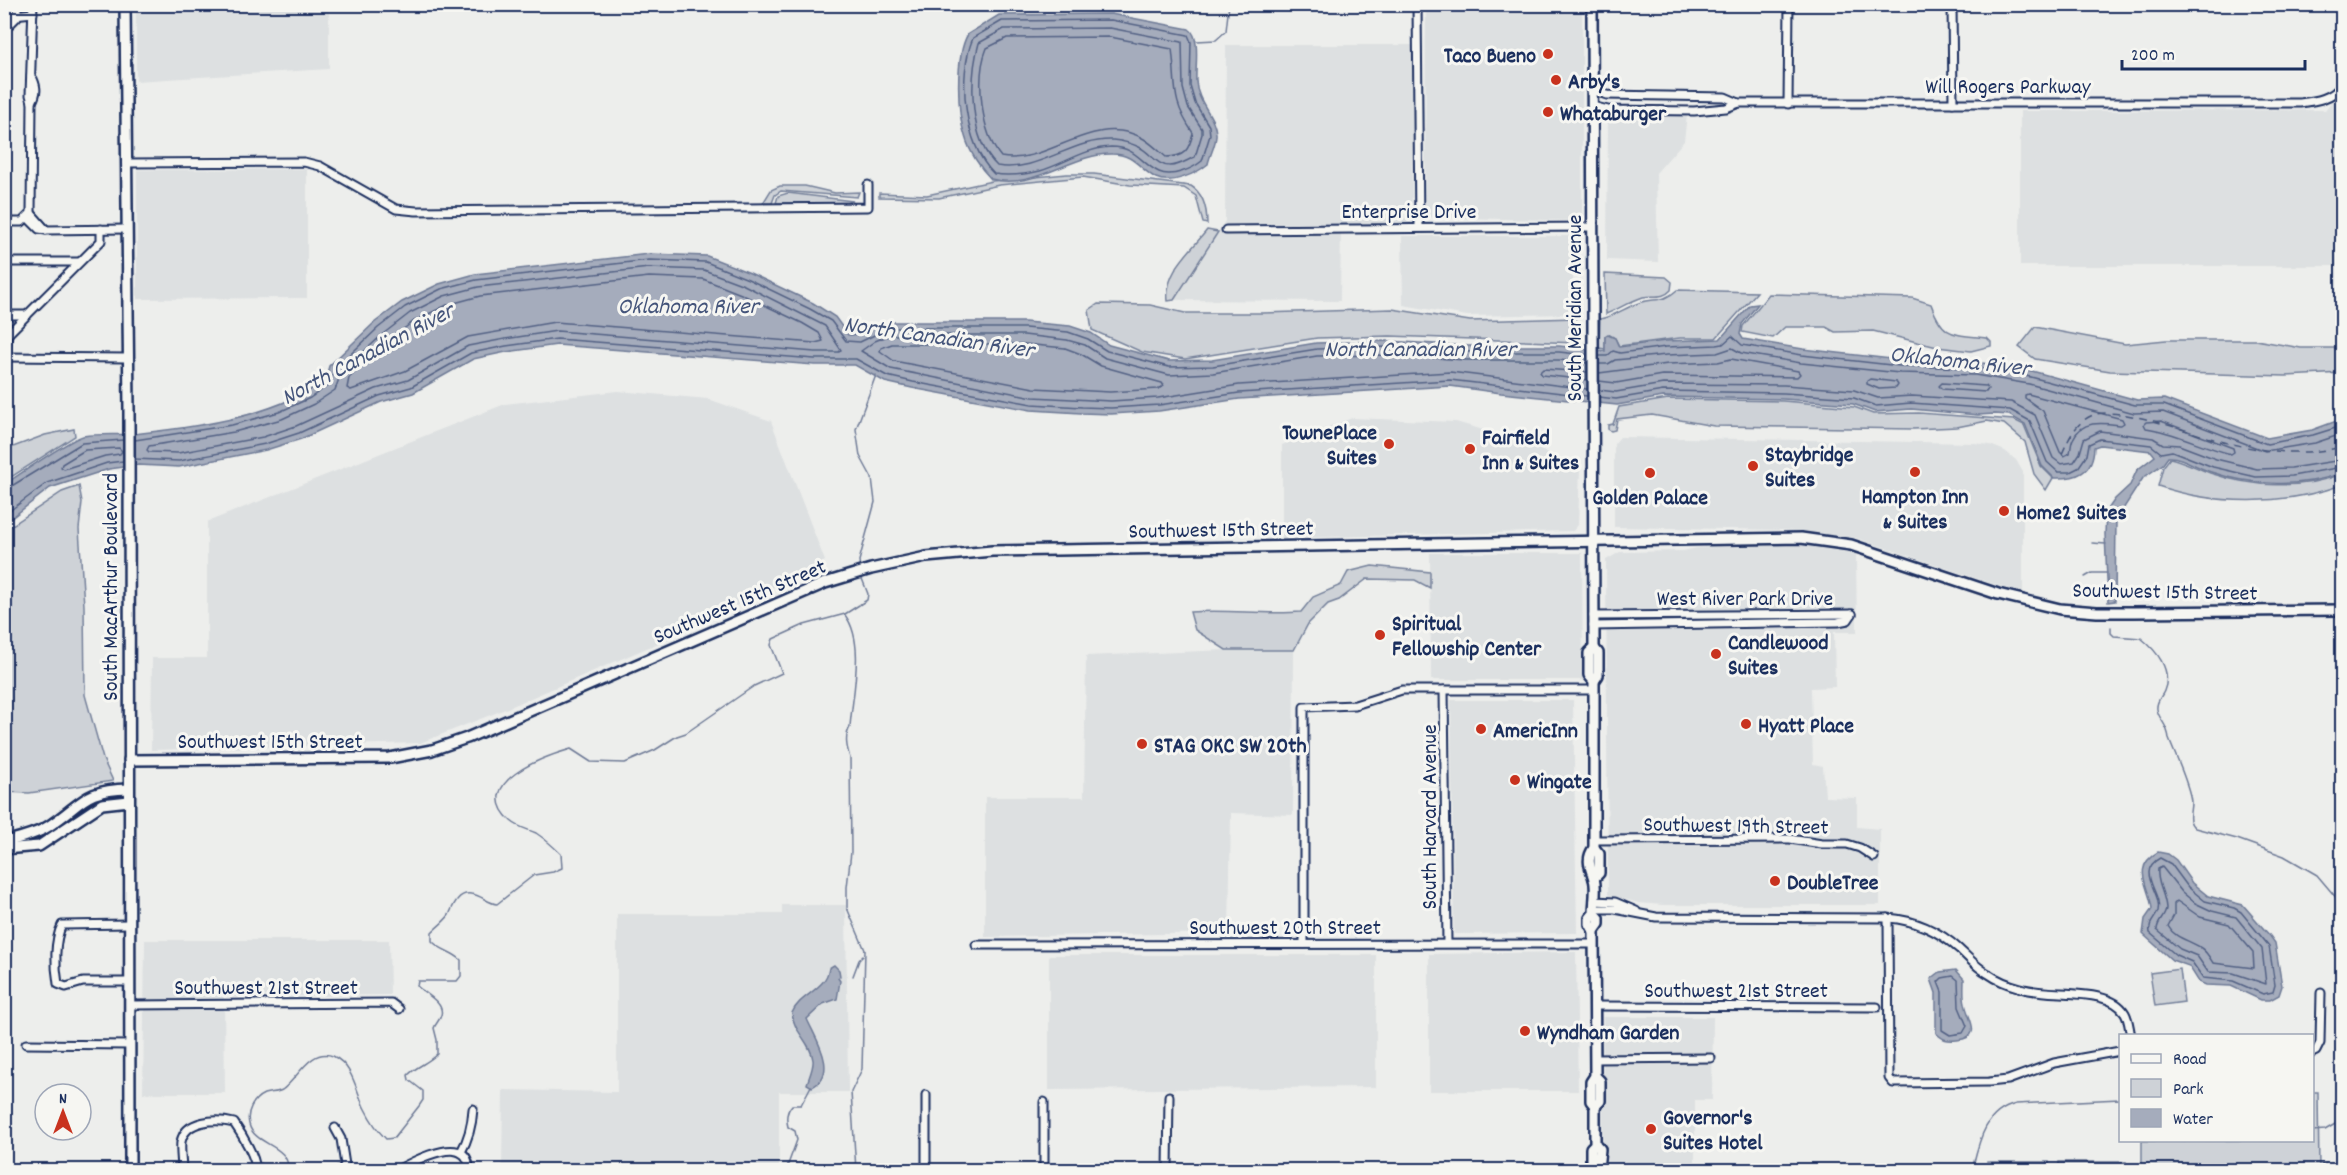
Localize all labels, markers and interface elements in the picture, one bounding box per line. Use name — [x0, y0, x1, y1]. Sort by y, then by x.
scale bar — [2122, 33, 2305, 71]
place label: Taco Bueno — [1444, 42, 1536, 73]
text: 200 m — [2131, 44, 2175, 69]
marker: Taco Bueno — [1541, 47, 1555, 61]
place label: Arby's — [1568, 68, 1620, 99]
marker: Arby's — [1549, 73, 1563, 87]
street label: Will Rogers Parkway — [1925, 73, 2092, 104]
place label: Whataburger — [1560, 100, 1667, 131]
marker: Whataburger — [1541, 105, 1555, 119]
street label: Enterprise Drive — [1342, 198, 1476, 229]
street label: South Meridian Avenue — [1561, 214, 1592, 402]
water label: Oklahoma River — [617, 291, 762, 325]
water label: North Canadian River — [276, 294, 464, 416]
water label: North Canadian River — [842, 309, 1039, 370]
water label: North Canadian River — [1324, 334, 1519, 368]
water label: Oklahoma River — [1888, 339, 2035, 388]
place label: TownePlace Suites — [1282, 419, 1377, 475]
place label: Fairfield Inn & Suites — [1482, 424, 1579, 480]
marker: TownePlace Suites — [1382, 437, 1396, 451]
place label: Staybridge Suites — [1765, 441, 1854, 497]
marker: Fairfield Inn & Suites — [1463, 442, 1477, 456]
marker: Staybridge Suites — [1746, 459, 1760, 473]
marker: Hampton Inn & Suites — [1908, 465, 1922, 479]
marker: Golden Palace — [1643, 466, 1657, 480]
street label: South MacArthur Boulevard — [97, 473, 128, 701]
place label: Hampton Inn & Suites — [1861, 483, 1969, 539]
place label: Golden Palace — [1592, 484, 1708, 515]
place label: Home2 Suites — [2016, 499, 2127, 530]
marker: Home2 Suites — [1997, 504, 2011, 518]
street label: Southwest 15th Street — [1128, 514, 1314, 549]
street label: Southwest 15th Street — [649, 553, 832, 654]
street label: Southwest 15th Street — [2072, 576, 2258, 611]
street label: West River Park Drive — [1657, 585, 1833, 616]
place label: Spiritual Fellowship Center — [1392, 610, 1542, 666]
marker: Spiritual Fellowship Center — [1373, 628, 1387, 642]
place label: Candlewood Suites — [1728, 629, 1829, 685]
marker: Candlewood Suites — [1709, 647, 1723, 661]
place label: Hyatt Place — [1758, 712, 1854, 743]
place label: AmericInn — [1493, 717, 1578, 748]
marker: Hyatt Place — [1739, 717, 1753, 731]
marker: AmericInn — [1474, 722, 1488, 736]
street label: South Harvard Avenue — [1416, 724, 1447, 910]
street label: Southwest 15th Street — [177, 728, 363, 759]
place label: STAG OKC SW 20th — [1154, 732, 1307, 763]
marker: STAG OKC SW 20th — [1135, 737, 1149, 751]
place label: Wingate — [1527, 768, 1592, 799]
marker: Wingate — [1508, 773, 1522, 787]
street label: Southwest 19th Street — [1643, 810, 1829, 845]
place label: DoubleTree — [1787, 869, 1879, 900]
marker: DoubleTree — [1768, 874, 1782, 888]
street label: Southwest 20th Street — [1189, 914, 1381, 945]
street label: Southwest 21st Street — [174, 974, 358, 1005]
street label: Southwest 21st Street — [1644, 977, 1828, 1008]
place label: Wyndham Garden — [1537, 1019, 1679, 1050]
marker: Wyndham Garden — [1518, 1024, 1532, 1038]
legend — [2119, 1034, 2314, 1142]
text: Road — [2173, 1048, 2207, 1073]
text: Park — [2173, 1078, 2204, 1103]
north arrow — [33, 1082, 93, 1142]
text: N — [59, 1088, 67, 1111]
place label: Governor's Suites Hotel — [1663, 1104, 1763, 1160]
text: Water — [2173, 1108, 2213, 1133]
marker: Governor's Suites Hotel — [1644, 1122, 1658, 1136]

